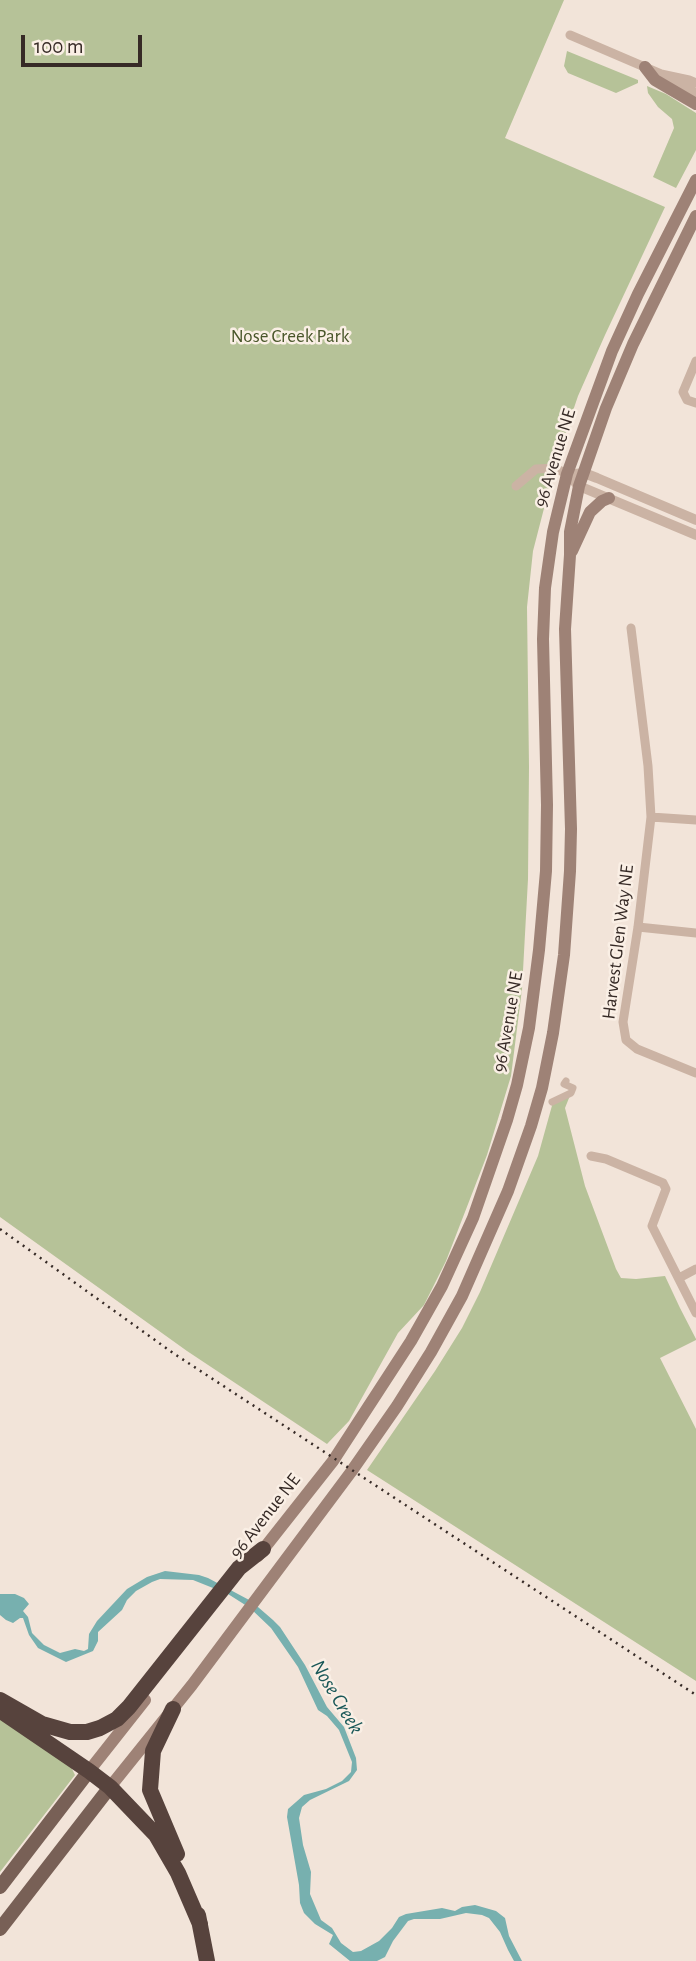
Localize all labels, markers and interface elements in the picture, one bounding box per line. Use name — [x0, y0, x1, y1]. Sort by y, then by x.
scale bar — [24, 21, 145, 65]
text: 100 m — [34, 36, 84, 57]
park label: Nose Creek Park — [231, 325, 349, 347]
street label: 96 Avenue NE — [529, 406, 581, 510]
street label: Harvest Glen Way NE — [597, 863, 639, 1021]
street label: 96 Avenue NE — [488, 970, 528, 1074]
street label: 96 Avenue NE — [225, 1469, 305, 1563]
water label: Nose Creek — [305, 1655, 369, 1739]

